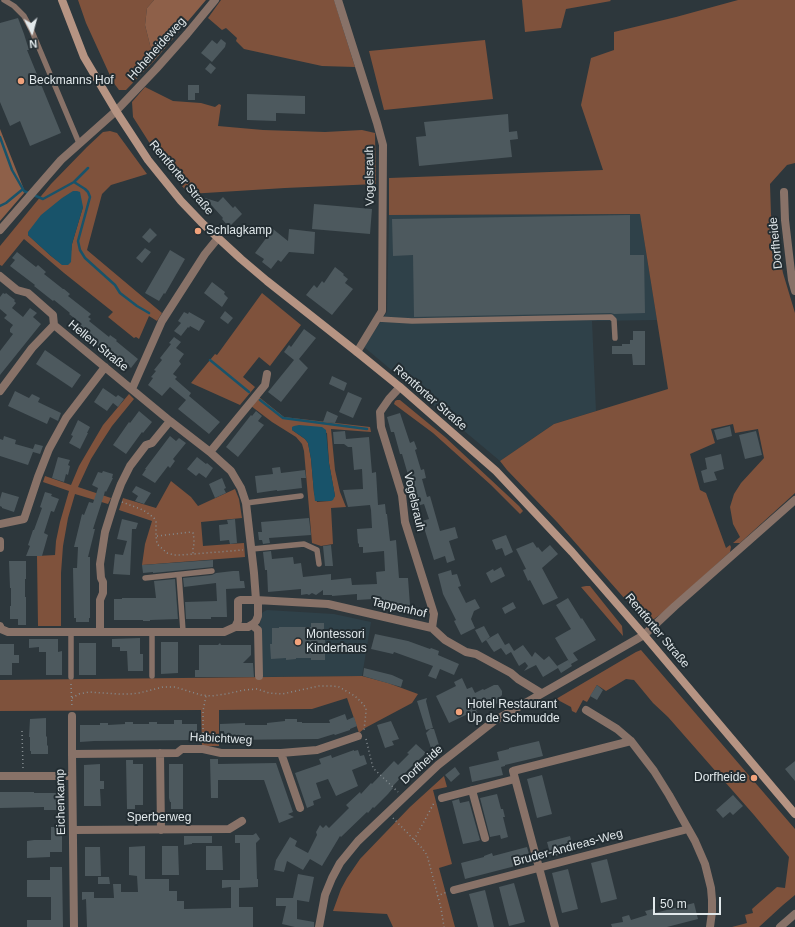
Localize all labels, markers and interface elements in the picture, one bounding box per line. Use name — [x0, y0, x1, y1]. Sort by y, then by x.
north arrow — [12, 12, 52, 52]
street label: Hoheheideweg — [125, 14, 189, 84]
text: N — [29, 38, 38, 50]
place label: Beckmanns Hof — [29, 74, 114, 88]
marker: Beckmanns Hof — [16, 76, 26, 86]
street label: Rentforter Straße — [146, 138, 216, 218]
street label: Vogelsrauh — [362, 146, 378, 206]
street label: Dorfheide — [766, 216, 786, 270]
place label: Schlagkamp — [206, 224, 272, 238]
marker: Schlagkamp — [193, 226, 203, 236]
street label: Hellen Straße — [65, 317, 131, 375]
street label: Rentforter Straße — [390, 362, 470, 434]
street label: Vogelsrauh — [400, 471, 428, 533]
street label: Rentforter Straße — [622, 591, 692, 671]
street label: Tappenhof — [370, 595, 428, 621]
place label: Montessori Kinderhaus — [306, 628, 367, 656]
marker: Montessori Kinderhaus — [293, 637, 303, 647]
place label: Hotel Restaurant Up de Schmudde — [467, 698, 560, 726]
marker: Hotel Restaurant Up de Schmudde — [454, 707, 464, 717]
street label: Habichtweg — [189, 730, 253, 748]
street label: Dorfheide — [398, 742, 446, 788]
street label: Eichenkamp — [53, 769, 69, 835]
place label: Dorfheide — [694, 771, 746, 785]
marker: Dorfheide — [749, 773, 759, 783]
street label: Sperberweg — [127, 811, 191, 825]
street label: Bruder-Andreas-Weg — [511, 826, 625, 870]
scale bar — [655, 889, 723, 915]
text: 50 m — [660, 897, 687, 911]

